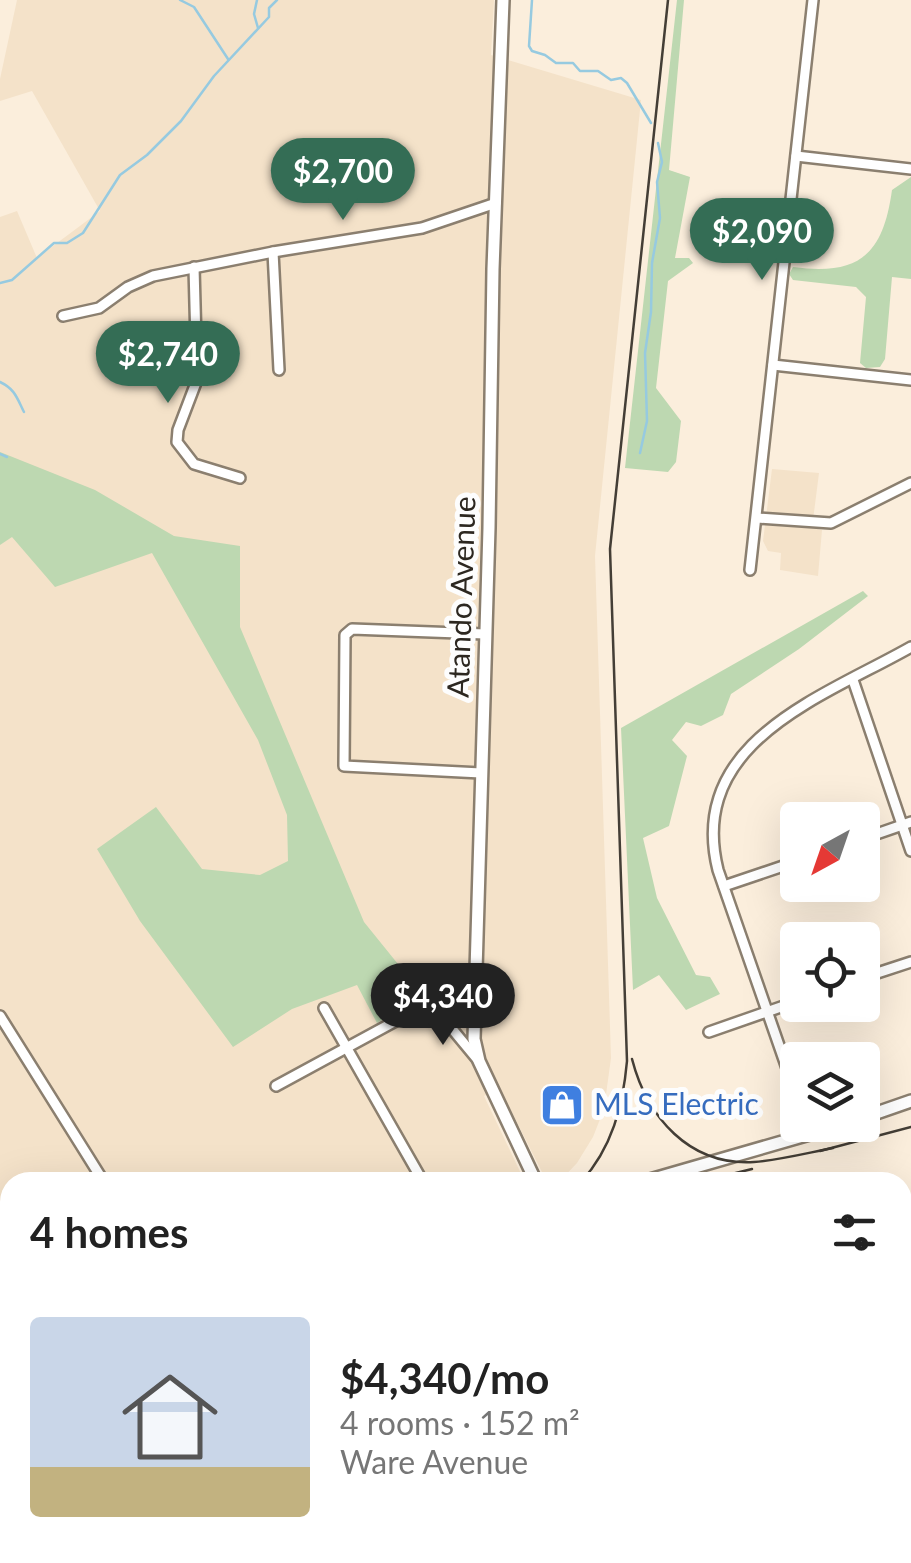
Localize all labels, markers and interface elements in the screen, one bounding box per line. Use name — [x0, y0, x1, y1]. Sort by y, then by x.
pin: $2,700 — [262, 138, 424, 223]
text: $2,700 — [293, 151, 393, 190]
pin: $2,090 — [681, 198, 843, 283]
text: $2,090 — [712, 211, 812, 250]
pin: $2,740 — [87, 321, 249, 406]
text: $2,740 — [118, 334, 218, 373]
street label: Atando Avenue — [438, 496, 482, 698]
north arrow — [780, 802, 880, 902]
map controls — [780, 802, 880, 1142]
button: locate — [780, 922, 880, 1022]
pin: $4,340 — [362, 963, 524, 1048]
text: $4,340 — [393, 976, 493, 1015]
button: layers — [780, 1042, 880, 1142]
shop icon: MLS Electric — [539, 1082, 585, 1128]
place label: MLS Electric — [594, 1085, 759, 1121]
icon: filters — [827, 1205, 882, 1260]
text: 4 homes — [30, 1207, 188, 1257]
text: $4,340/mo — [340, 1353, 549, 1403]
icon: home — [110, 1357, 230, 1477]
text: 4 rooms · 152 m² — [340, 1403, 580, 1442]
text: Ware Avenue — [340, 1442, 528, 1481]

